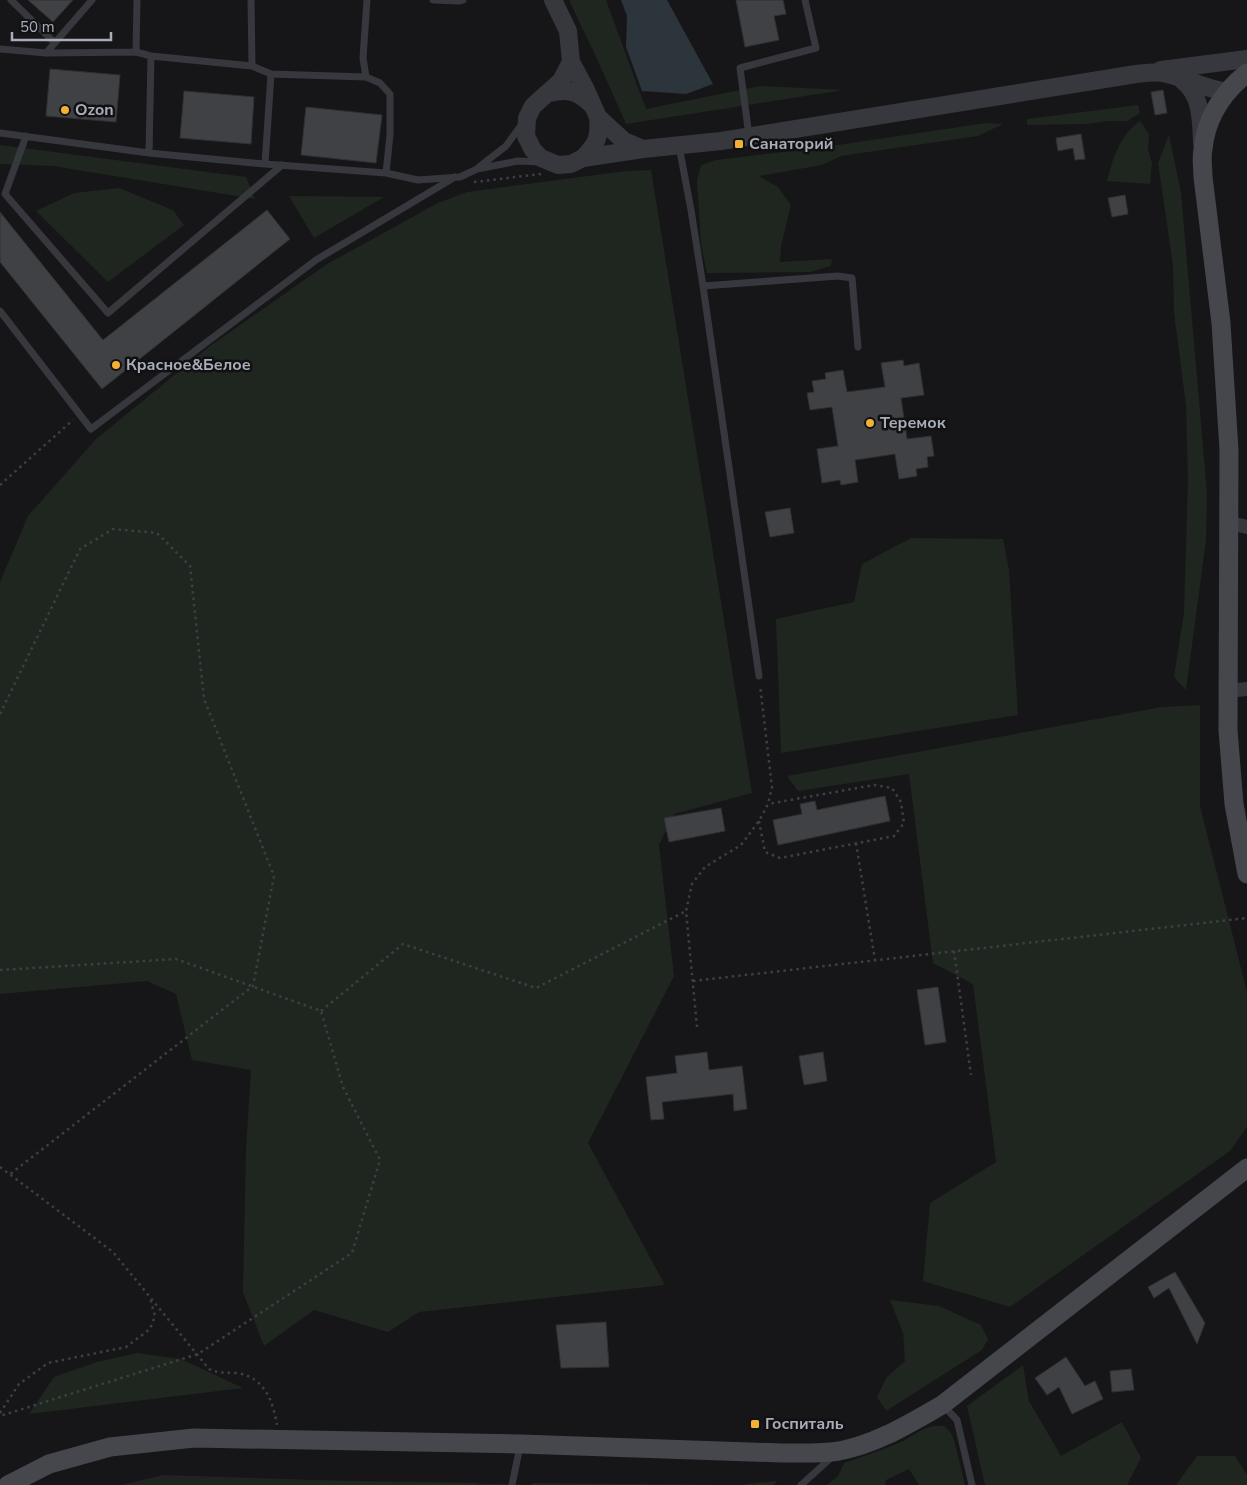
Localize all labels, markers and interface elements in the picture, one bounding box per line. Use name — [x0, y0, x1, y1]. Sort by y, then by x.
scale bar — [12, 10, 111, 42]
text: 50 m — [20, 17, 55, 37]
place label: Ozon — [75, 99, 114, 121]
marker: Ozon — [59, 104, 71, 116]
place label: Санаторий — [749, 133, 833, 155]
marker: Санаторий — [733, 138, 745, 150]
place label: Красное&Белое — [126, 354, 251, 376]
marker: Красное&Белое — [110, 359, 122, 371]
place label: Теремок — [880, 412, 947, 434]
marker: Теремок — [864, 417, 876, 429]
place label: Госпиталь — [765, 1413, 844, 1435]
marker: Госпиталь — [749, 1418, 761, 1430]

